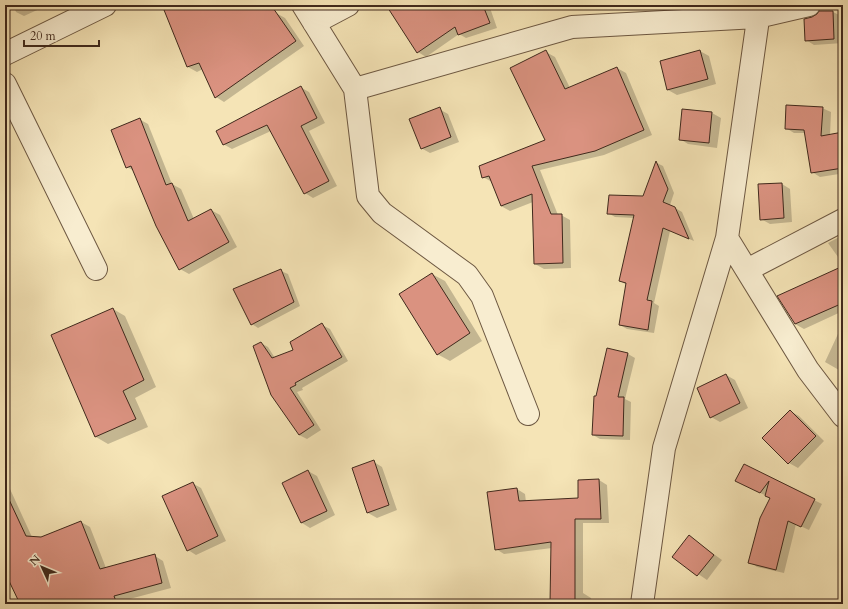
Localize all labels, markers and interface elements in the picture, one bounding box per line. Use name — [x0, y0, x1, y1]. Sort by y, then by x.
scale bar — [24, 22, 99, 48]
text: 20 m — [30, 28, 57, 44]
north arrow — [22, 547, 62, 587]
text: N — [26, 551, 44, 569]

